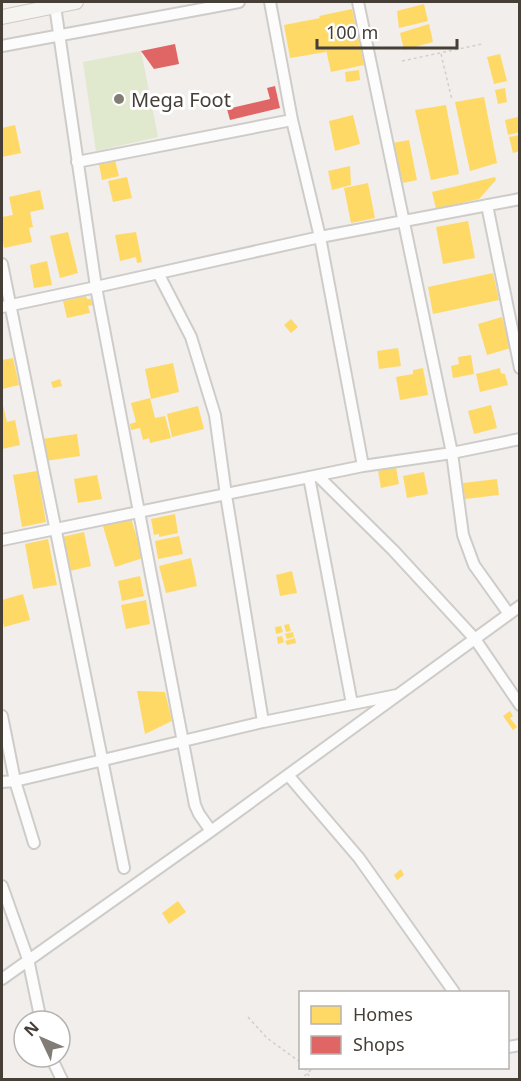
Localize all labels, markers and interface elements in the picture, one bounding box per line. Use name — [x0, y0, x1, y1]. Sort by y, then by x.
scale bar — [317, 12, 456, 50]
text: 100 m — [326, 20, 378, 44]
place label: Mega Foot — [131, 86, 231, 113]
marker: Mega Foot — [112, 92, 126, 106]
legend — [299, 991, 509, 1069]
text: Homes — [353, 1002, 413, 1026]
north arrow — [12, 1009, 72, 1069]
text: N — [19, 1016, 44, 1041]
text: Shops — [353, 1032, 405, 1056]

